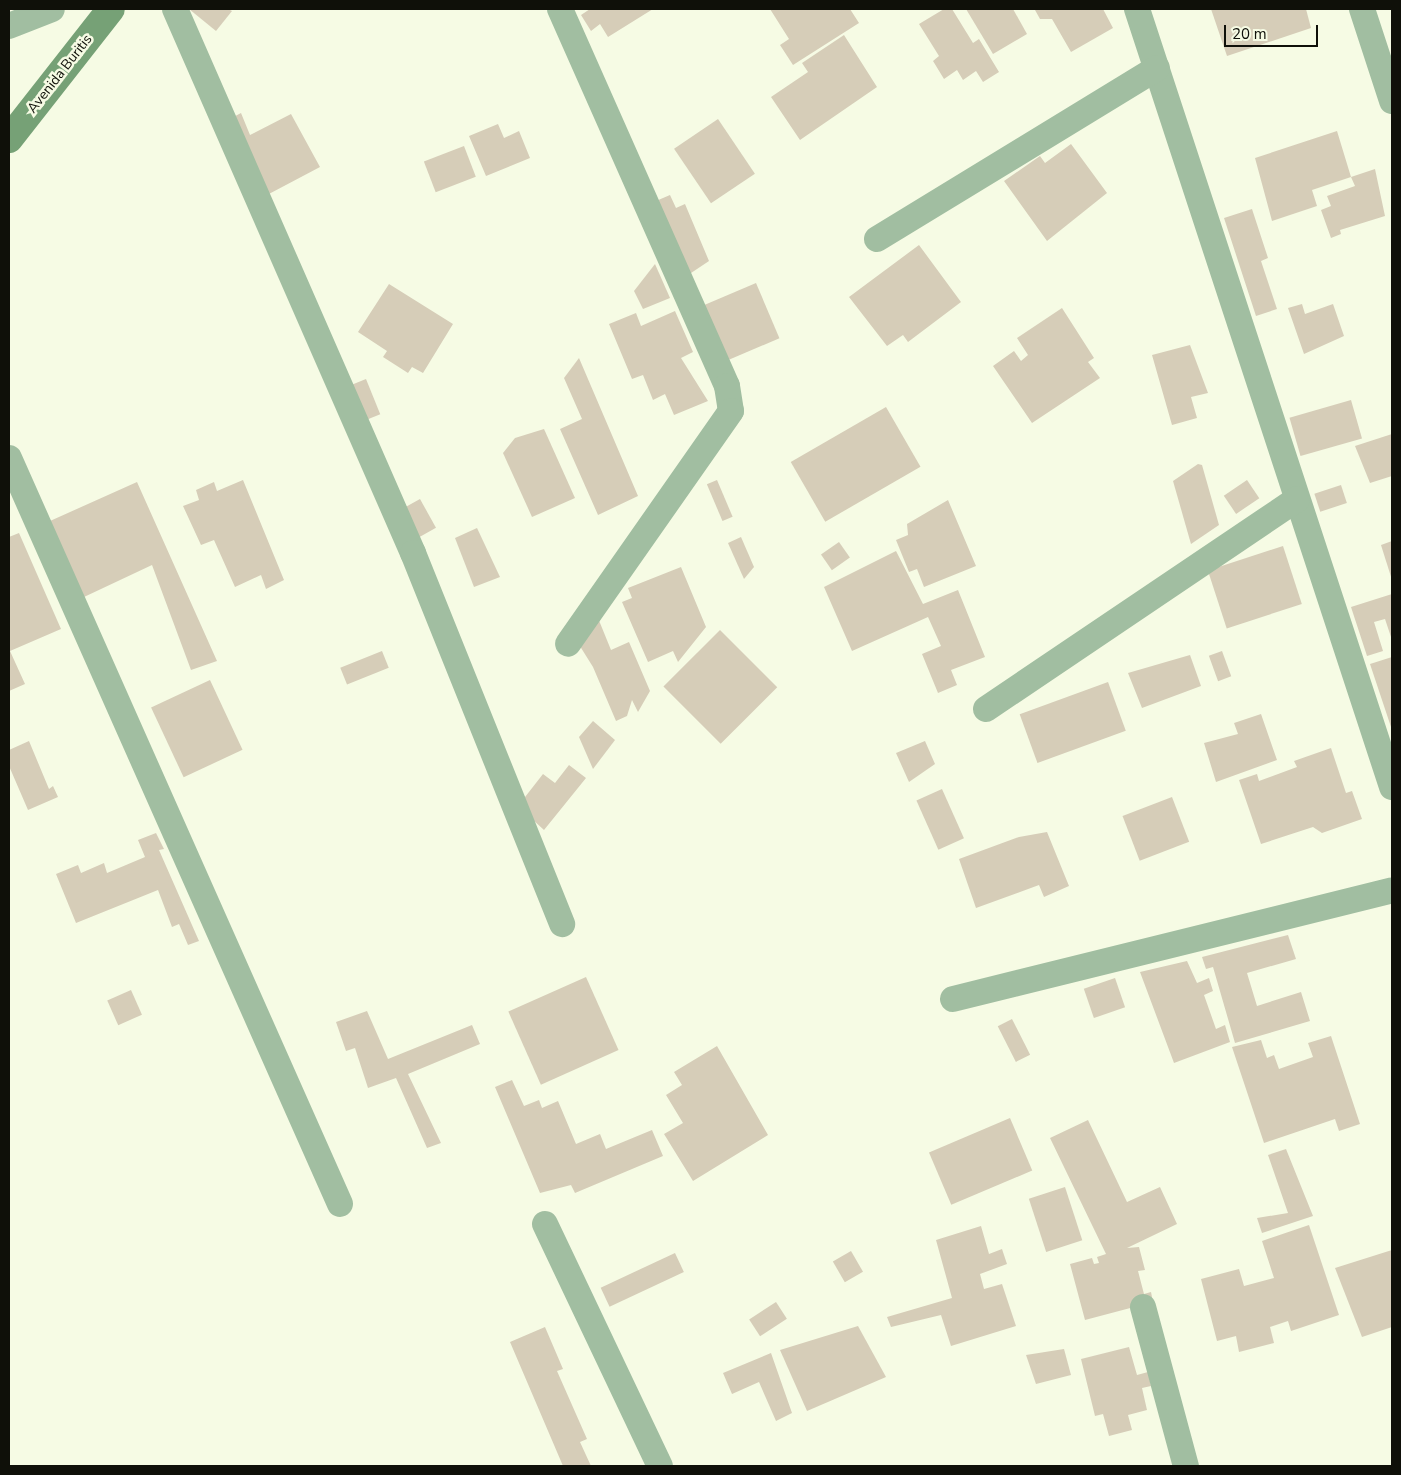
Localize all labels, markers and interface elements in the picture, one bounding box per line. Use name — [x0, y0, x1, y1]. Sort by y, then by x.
scale bar — [1226, 15, 1320, 47]
text: 20 m — [1232, 24, 1267, 44]
street label: Avenida Buritis — [24, 31, 96, 117]

